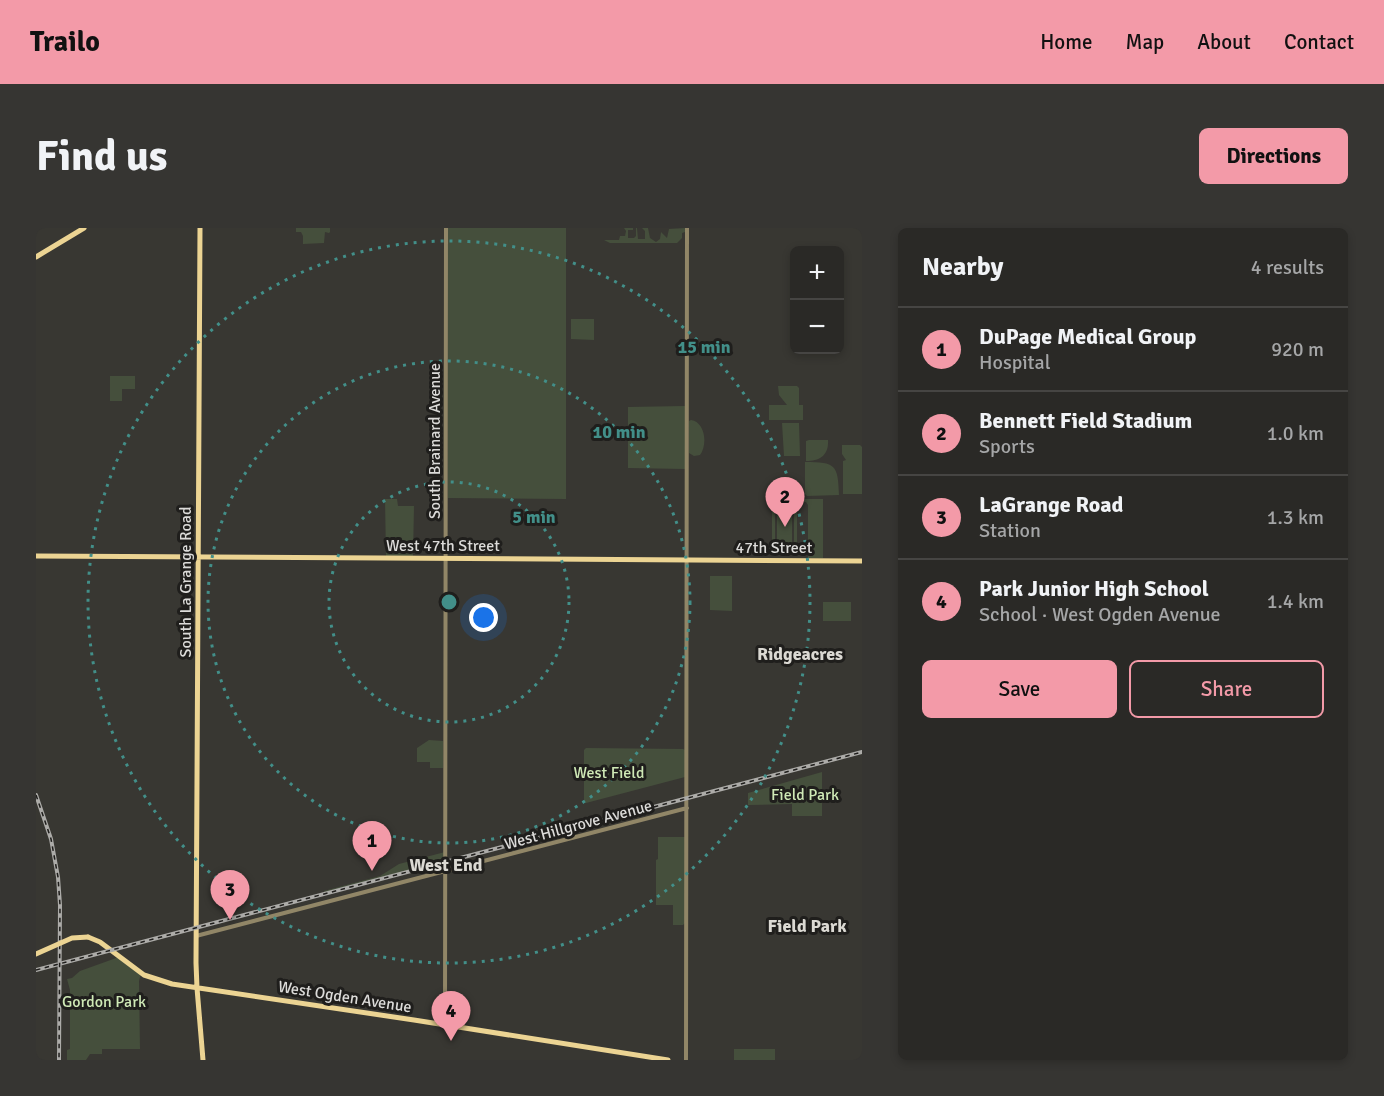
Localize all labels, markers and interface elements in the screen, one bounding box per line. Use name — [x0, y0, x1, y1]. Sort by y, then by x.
text: Trailo — [30, 25, 100, 59]
text: Home — [1040, 29, 1093, 55]
text: Map — [1126, 29, 1164, 55]
text: About — [1197, 29, 1251, 55]
text: Contact — [1284, 29, 1354, 55]
button: Directions — [1199, 128, 1348, 184]
text: Find us — [36, 131, 167, 182]
map controls — [790, 246, 844, 354]
button: + — [790, 246, 844, 300]
text: Nearby — [922, 251, 1003, 283]
text: 4 results — [1251, 255, 1324, 280]
button: − — [790, 300, 844, 354]
text: DuPage Medical Group — [979, 323, 1196, 350]
text: 15 min — [677, 336, 731, 358]
text: 1 — [936, 337, 947, 362]
text: 920 m — [1271, 337, 1324, 362]
text: Hospital — [979, 350, 1051, 375]
street label: South Brainard Avenue — [425, 363, 445, 519]
text: Bennett Field Stadium — [979, 407, 1192, 434]
text: 10 min — [592, 421, 646, 443]
text: 2 — [936, 421, 947, 446]
text: 1.0 km — [1267, 421, 1324, 446]
text: Sports — [979, 434, 1035, 459]
pin: 2 — [766, 478, 804, 527]
text: LaGrange Road — [979, 491, 1123, 518]
text: 3 — [936, 505, 947, 530]
text: 1.3 km — [1267, 505, 1324, 530]
text: 5 min — [512, 506, 556, 528]
street label: South La Grange Road — [176, 507, 196, 657]
text: Station — [979, 518, 1041, 543]
street label: West 47th Street — [386, 536, 500, 556]
street label: 47th Street — [736, 538, 813, 558]
text: Park Junior High School — [979, 575, 1209, 602]
text: 4 — [936, 589, 947, 614]
text: 1.4 km — [1267, 589, 1324, 614]
centre of rings — [439, 592, 459, 612]
text: School · West Ogden Avenue — [979, 602, 1221, 627]
your location — [469, 603, 498, 632]
district label: Ridgeacres — [757, 643, 843, 665]
button: Save — [922, 660, 1117, 718]
button: Share — [1129, 660, 1324, 718]
park label: West Field — [574, 763, 644, 783]
park label: Field Park — [771, 785, 839, 805]
street label: West Hillgrove Avenue — [502, 796, 654, 854]
pin: 1 — [352, 822, 392, 871]
district label: West End — [409, 854, 483, 876]
pin: 3 — [210, 870, 250, 920]
district label: Field Park — [767, 915, 847, 937]
street label: West Ogden Avenue — [277, 977, 413, 1017]
park label: Gordon Park — [62, 992, 146, 1012]
pin: 4 — [432, 992, 470, 1041]

